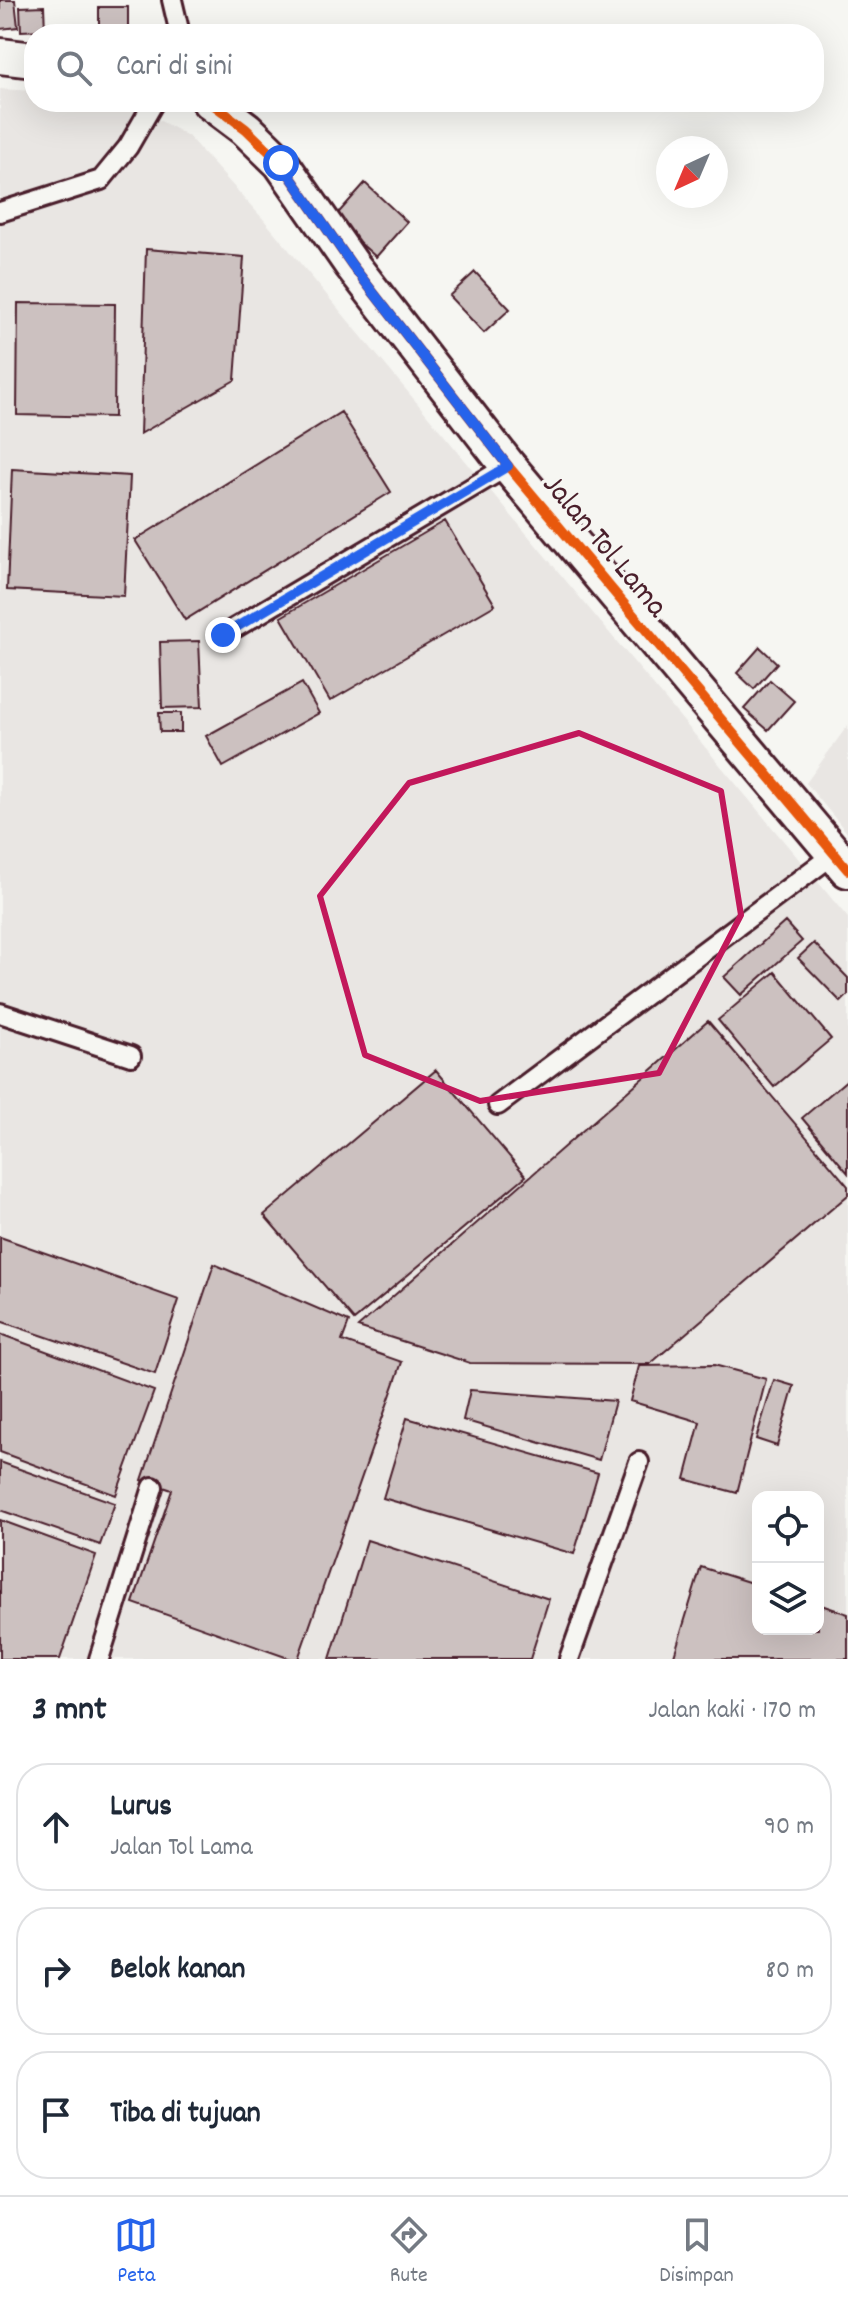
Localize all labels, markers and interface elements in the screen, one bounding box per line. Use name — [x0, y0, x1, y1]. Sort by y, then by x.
search box — [24, 24, 824, 112]
icon: search — [52, 46, 96, 90]
text: Cari di sini — [116, 47, 232, 90]
north arrow — [656, 136, 728, 208]
route start — [263, 145, 299, 181]
street label: Jalan Tol Lama — [529, 465, 678, 630]
route end — [205, 617, 241, 653]
map controls — [752, 1491, 824, 1635]
button: locate — [752, 1491, 824, 1563]
button: layers — [752, 1563, 824, 1635]
text: 3 mnt — [32, 1687, 107, 1736]
text: Jalan kaki · 170 m — [648, 1693, 816, 1730]
text: Lurus — [110, 1787, 172, 1830]
icon: ahead — [34, 1805, 78, 1849]
text: 90 m — [764, 1809, 814, 1846]
text: Jalan Tol Lama — [110, 1830, 253, 1867]
icon: right — [34, 1949, 78, 1993]
text: Belok kanan — [110, 1950, 245, 1993]
text: 80 m — [766, 1953, 814, 1990]
icon: arrive — [34, 2093, 78, 2137]
text: Tiba di tujuan — [110, 2094, 261, 2137]
tab: Peta — [114, 2213, 158, 2292]
tab: Rute — [387, 2213, 431, 2292]
tab: Disimpan — [659, 2213, 734, 2292]

